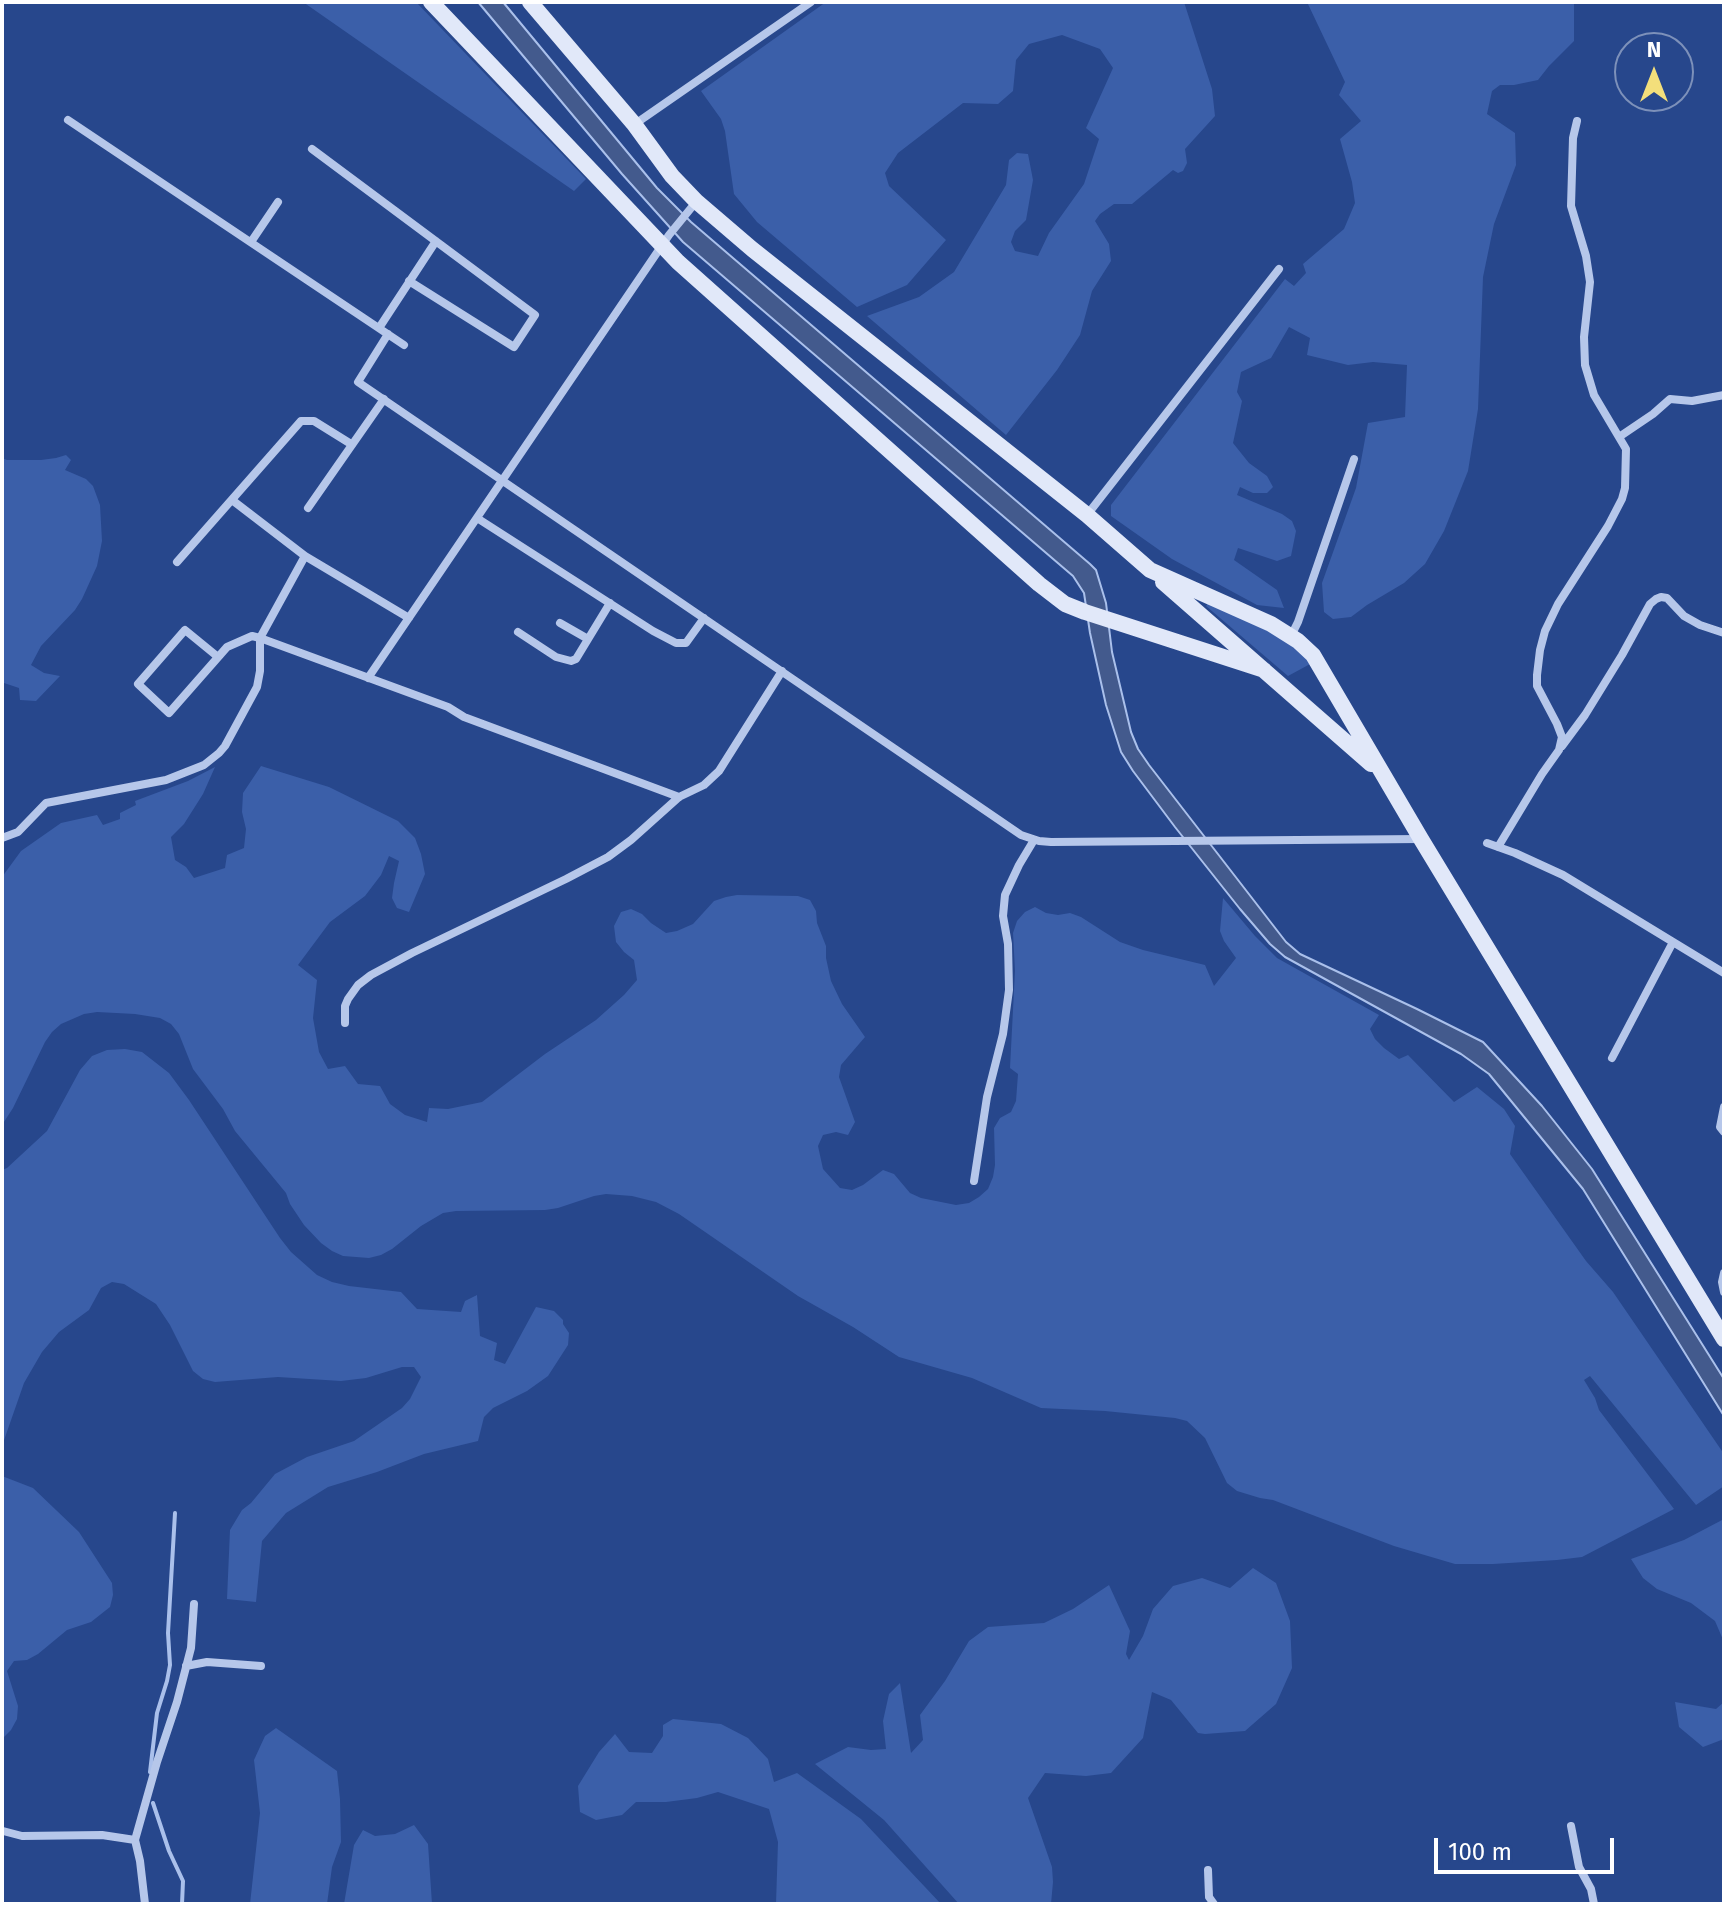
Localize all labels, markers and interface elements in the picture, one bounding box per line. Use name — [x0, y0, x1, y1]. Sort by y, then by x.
north arrow — [1614, 32, 1694, 112]
text: N — [1647, 36, 1661, 63]
scale bar — [1438, 1822, 1618, 1872]
text: 100 m — [1448, 1838, 1512, 1866]

